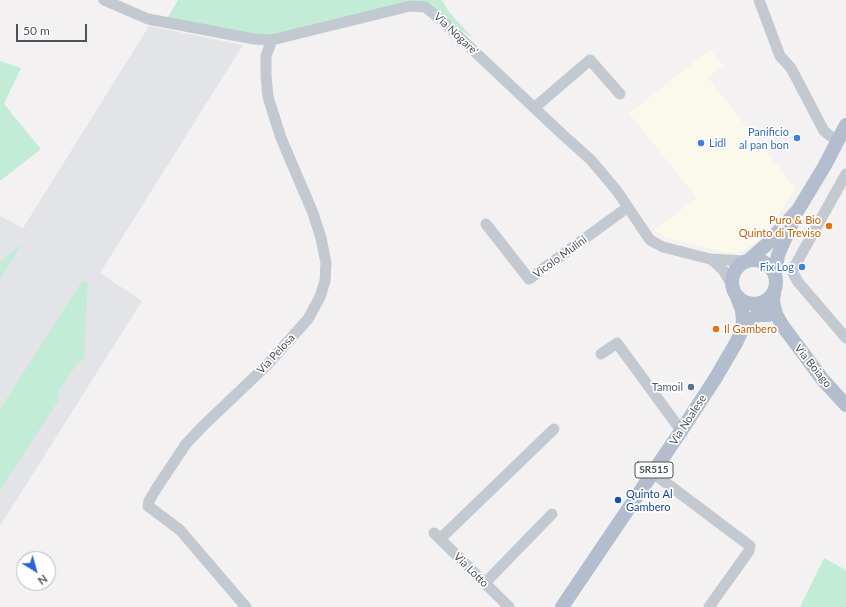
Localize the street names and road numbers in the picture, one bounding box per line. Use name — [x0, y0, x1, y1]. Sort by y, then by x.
street label: Via Nogare' — [431, 10, 481, 58]
street label: Vicolo Mulini — [530, 233, 590, 281]
street label: Via Pelosa — [254, 331, 298, 377]
street label: Via Boiago — [792, 342, 834, 390]
street label: Via Noalese — [667, 392, 709, 448]
road number: SR515 — [635, 462, 673, 478]
street label: Via Lotto — [451, 550, 491, 590]

